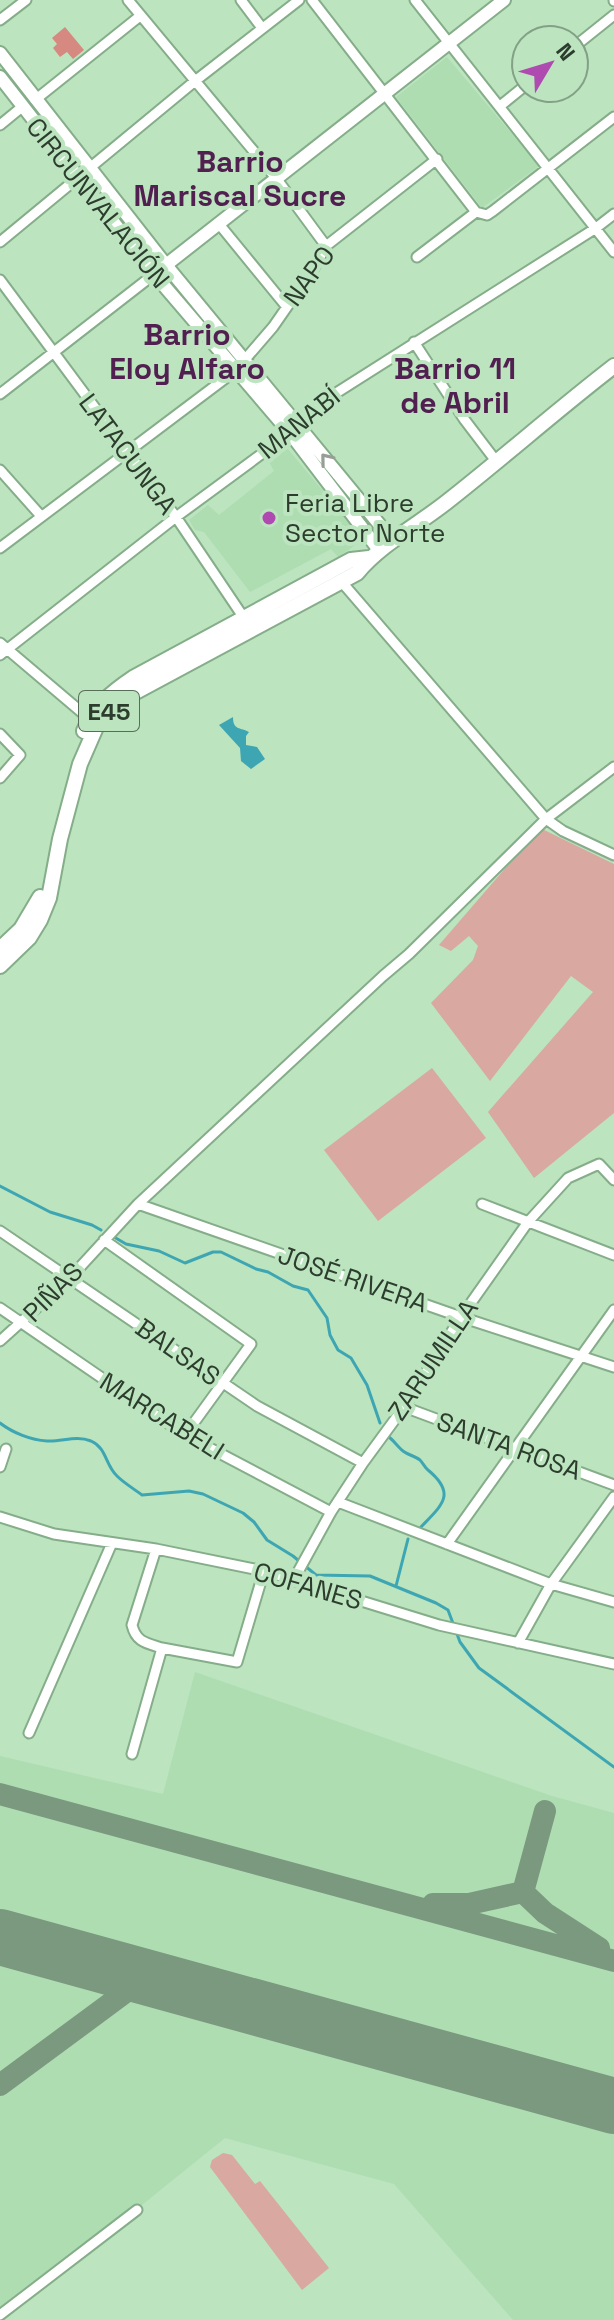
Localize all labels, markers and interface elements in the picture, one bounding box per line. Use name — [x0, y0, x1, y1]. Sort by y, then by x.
north arrow — [510, 24, 590, 104]
text: N — [550, 37, 581, 66]
street label: CIRCUNVALACIÓN — [19, 111, 177, 295]
district label: Barrio Mariscal Sucre — [134, 142, 346, 215]
street label: NAPO — [276, 239, 342, 313]
district label: Barrio Eloy Alfaro — [109, 315, 265, 388]
district label: Barrio 11 de Abril — [394, 349, 516, 422]
street label: MANABÍ — [251, 380, 347, 466]
street label: LATACUNGA — [71, 387, 185, 521]
one-way arrow — [321, 454, 336, 468]
place label: Feria Libre Sector Norte — [285, 486, 445, 550]
marker: Feria Libre Sector Norte — [260, 509, 278, 527]
road number: E45 — [79, 691, 139, 731]
street label: JOSÉ RIVERA — [274, 1238, 432, 1320]
street label: PIÑAS — [16, 1255, 90, 1329]
street label: ZARUMILLA — [380, 1293, 486, 1427]
street label: BALSAS — [129, 1311, 227, 1393]
street label: MARCABELI — [93, 1364, 231, 1468]
street label: SANTA ROSA — [432, 1404, 586, 1488]
street label: COFANES — [250, 1554, 366, 1618]

